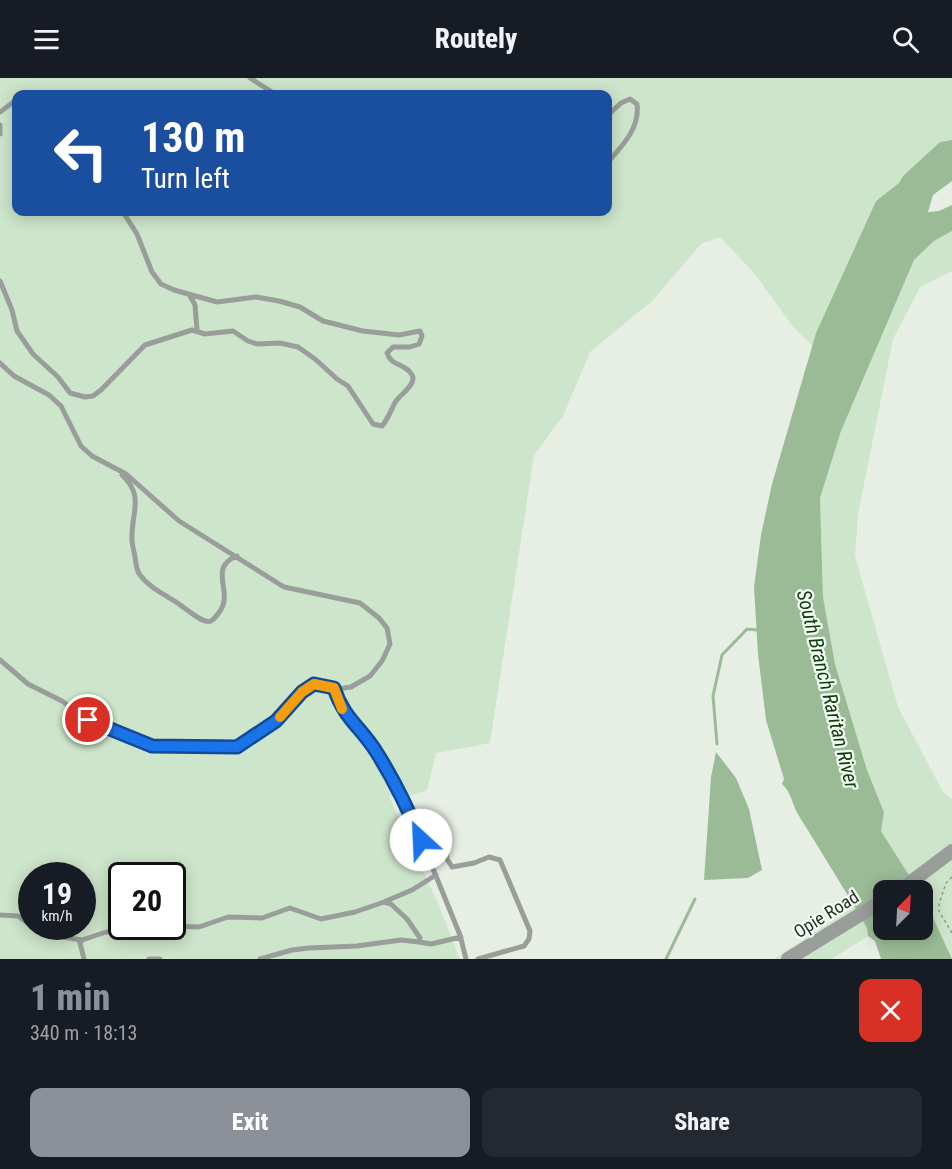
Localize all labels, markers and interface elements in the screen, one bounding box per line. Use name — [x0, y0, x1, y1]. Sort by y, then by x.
icon: menu — [30, 23, 63, 56]
text: Routely — [435, 23, 517, 55]
icon: search — [889, 23, 922, 56]
text: 130 m — [141, 113, 246, 162]
icon: left — [42, 114, 120, 192]
text: Turn left — [141, 163, 230, 195]
water label: South Branch Raritan River — [792, 587, 865, 792]
pin — [62, 694, 113, 745]
icon: arrive — [71, 703, 104, 736]
position arrow — [389, 808, 453, 872]
speed limit sign: 20 — [108, 862, 186, 940]
text: 19 — [42, 876, 72, 911]
north arrow — [873, 880, 933, 940]
map controls — [873, 880, 933, 940]
street label: Opie Road — [790, 886, 862, 942]
text: km/h — [42, 907, 72, 925]
text: 1 min — [30, 977, 110, 1019]
button: close — [859, 979, 922, 1042]
text: 340 m · 18:13 — [30, 1021, 137, 1045]
button: Exit — [30, 1088, 470, 1157]
button: Share — [482, 1088, 922, 1157]

